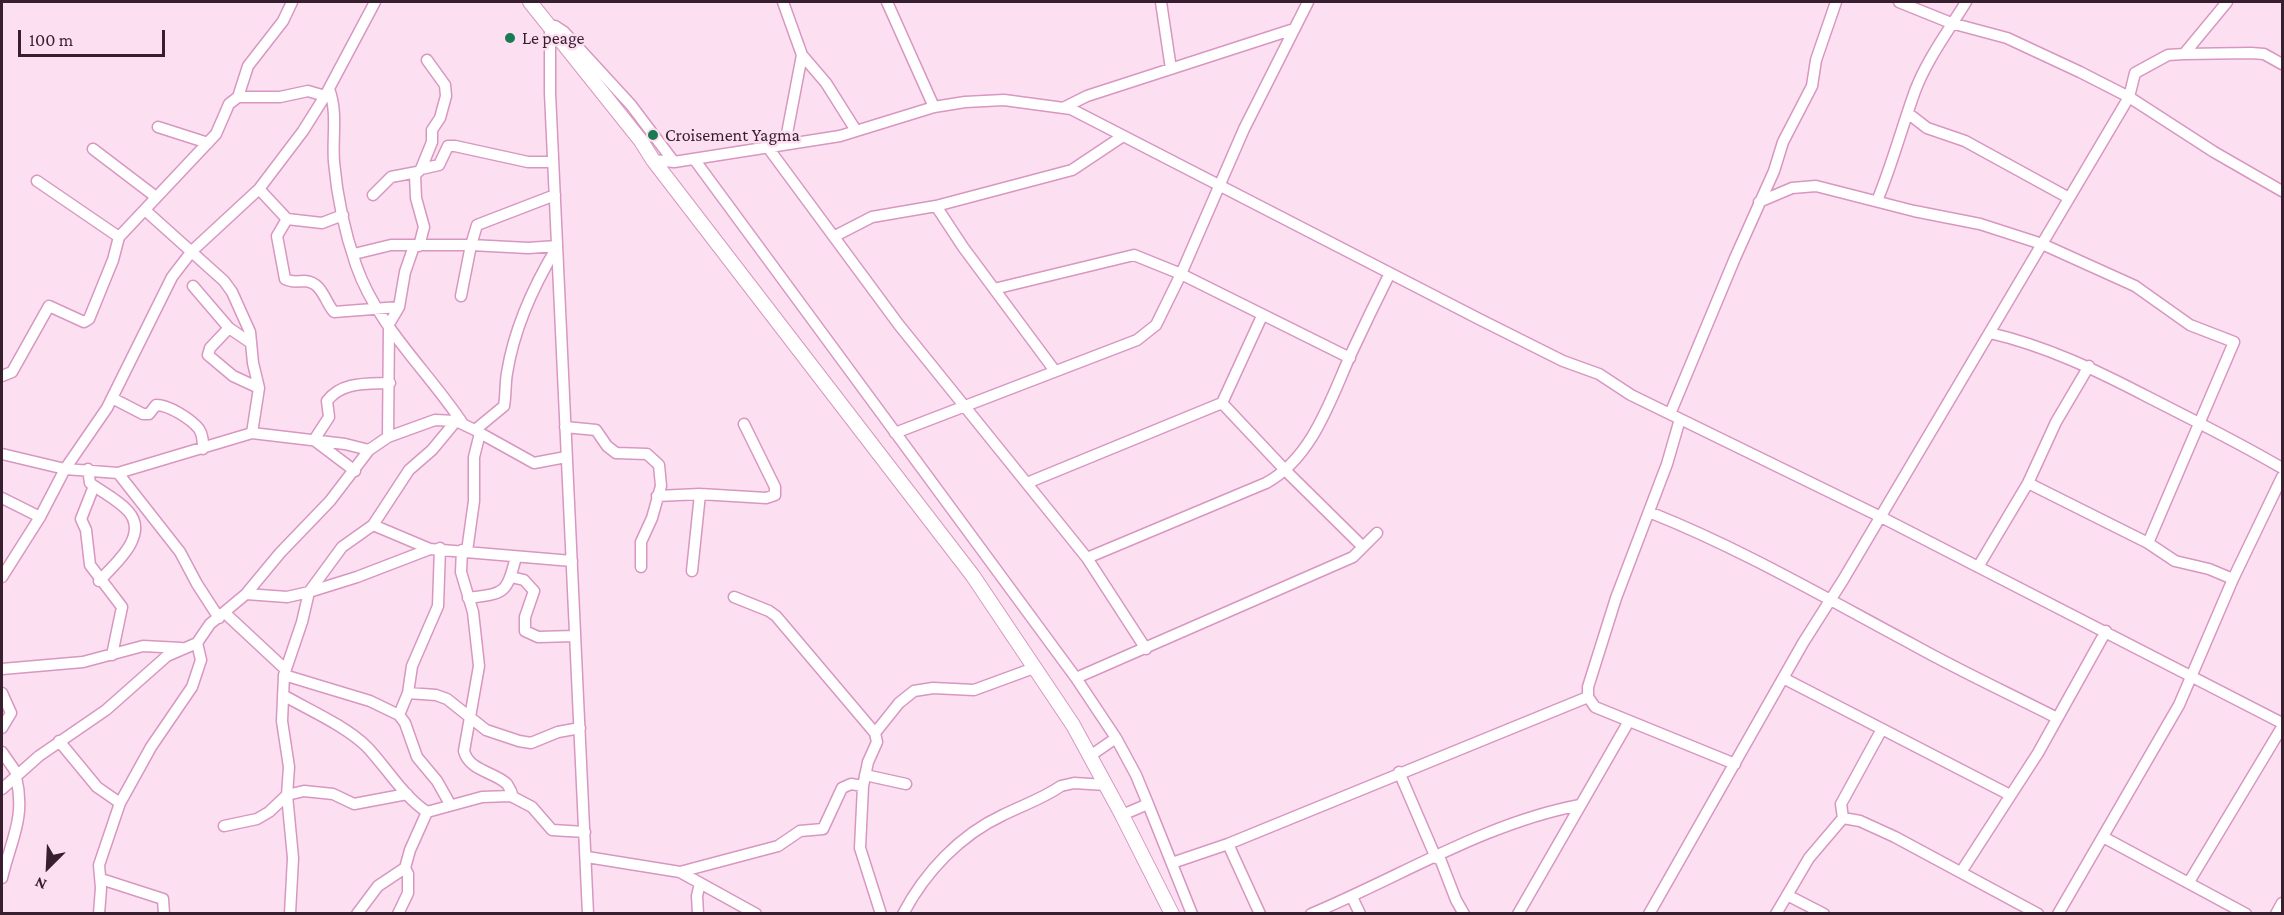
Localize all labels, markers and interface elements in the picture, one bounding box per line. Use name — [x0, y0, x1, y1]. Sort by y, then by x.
scale bar — [21, 18, 168, 56]
place label: Le peage — [522, 27, 584, 49]
text: 100 m — [29, 30, 73, 50]
marker: Le peage — [503, 31, 517, 45]
place label: Croisement Yagma — [665, 124, 800, 146]
marker: Croisement Yagma — [646, 128, 660, 142]
north arrow — [18, 837, 78, 897]
text: N — [32, 874, 49, 894]

